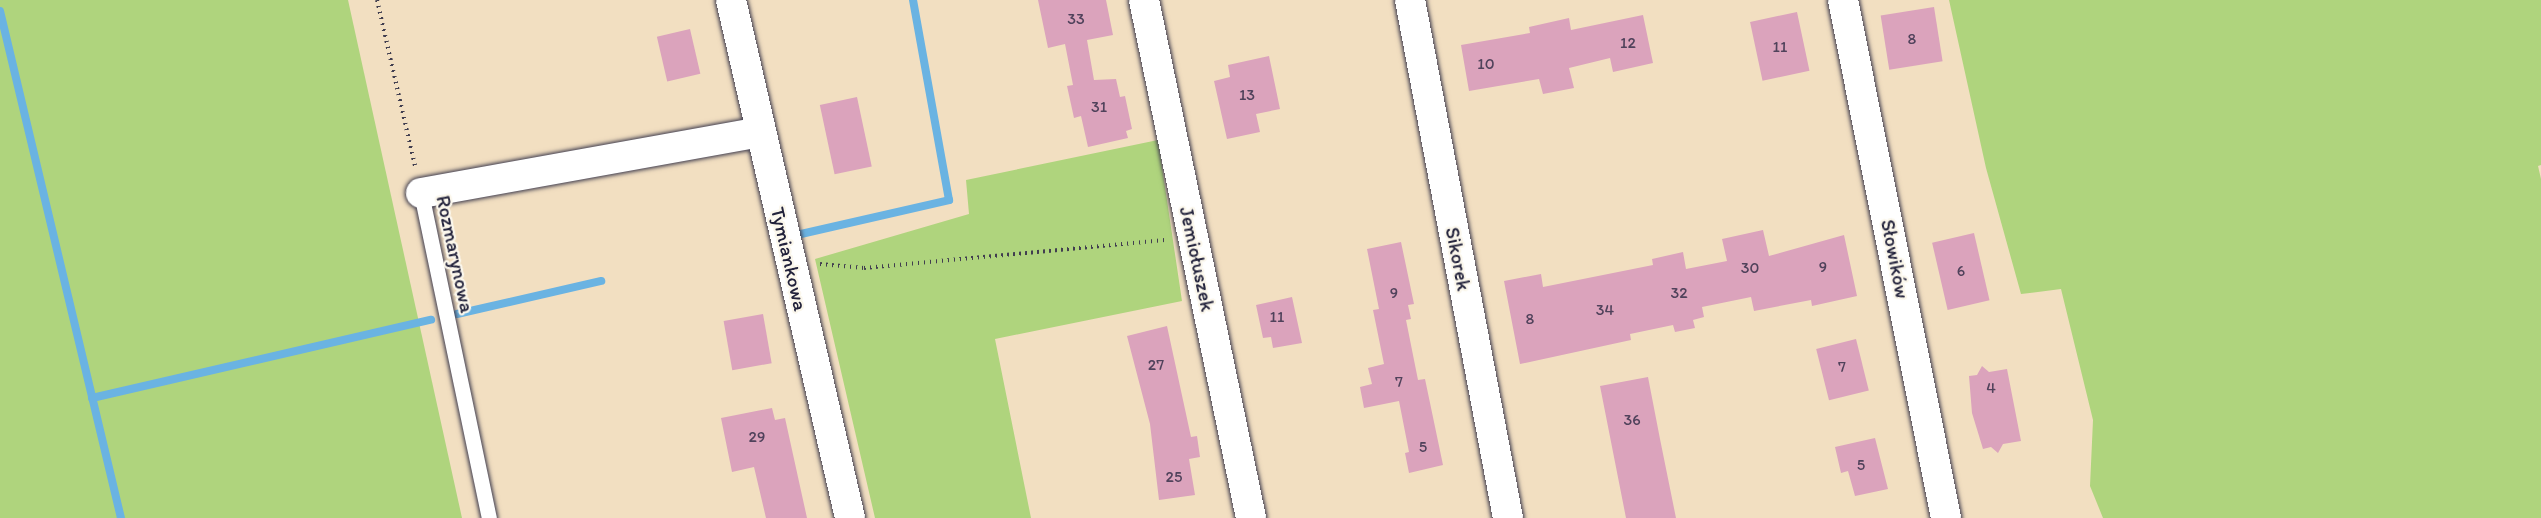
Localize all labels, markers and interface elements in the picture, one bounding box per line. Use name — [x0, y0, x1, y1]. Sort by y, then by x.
house number: 33 — [1067, 9, 1085, 29]
house number: 8 — [1908, 29, 1916, 49]
house number: 12 — [1620, 33, 1636, 53]
house number: 11 — [1773, 37, 1787, 57]
house number: 10 — [1477, 54, 1495, 74]
house number: 13 — [1239, 85, 1255, 105]
house number: 31 — [1091, 97, 1107, 117]
street label: Rozmarynowa — [431, 193, 479, 315]
street label: Tymiankowa — [765, 205, 813, 313]
street label: Jemiołuszek — [1174, 205, 1220, 313]
street label: Słowików — [1876, 217, 1914, 301]
street label: Sikorek — [1440, 225, 1476, 293]
house number: 9 — [1819, 257, 1827, 277]
house number: 30 — [1741, 258, 1759, 278]
house number: 6 — [1957, 261, 1965, 281]
house number: 9 — [1390, 283, 1398, 303]
house number: 32 — [1670, 283, 1688, 303]
house number: 34 — [1596, 300, 1614, 320]
house number: 11 — [1270, 307, 1284, 327]
house number: 8 — [1526, 309, 1534, 329]
house number: 27 — [1148, 355, 1164, 375]
house number: 7 — [1838, 357, 1846, 377]
house number: 7 — [1395, 372, 1403, 392]
house number: 4 — [1986, 378, 1996, 398]
house number: 36 — [1623, 410, 1641, 430]
house number: 29 — [749, 427, 765, 447]
house number: 5 — [1419, 437, 1427, 457]
house number: 5 — [1857, 455, 1865, 475]
house number: 25 — [1166, 467, 1182, 487]

